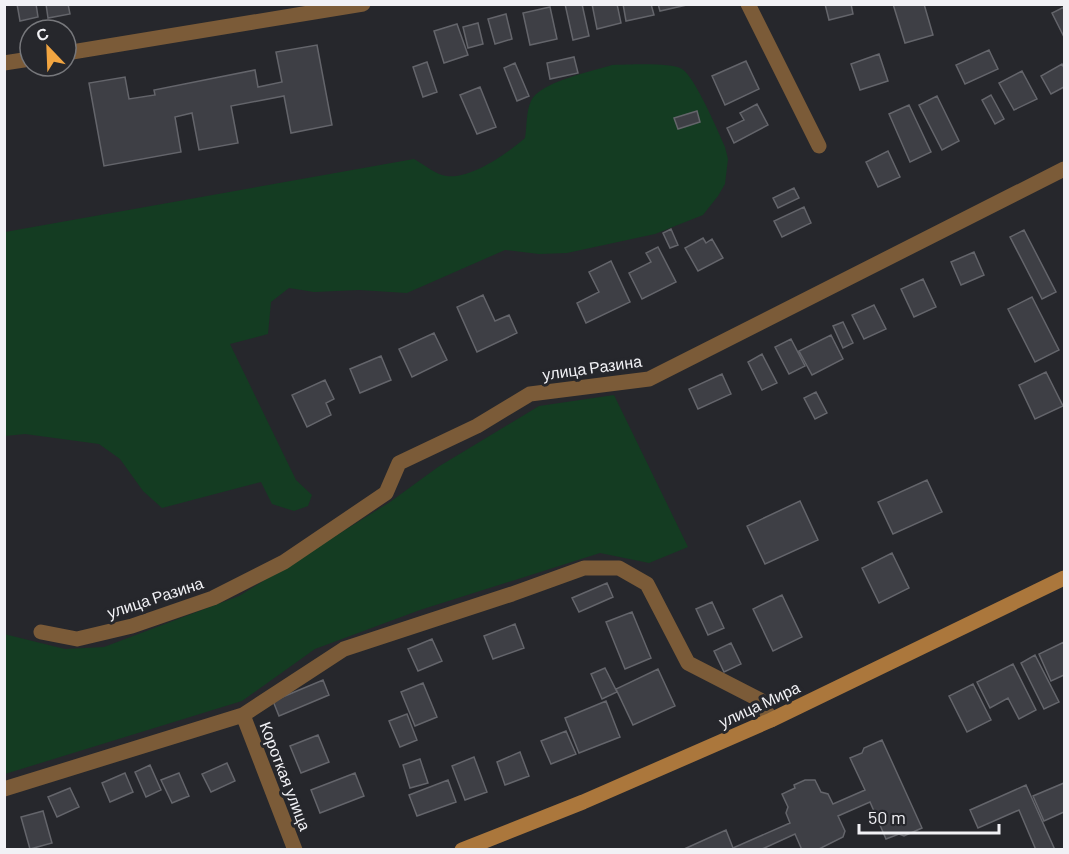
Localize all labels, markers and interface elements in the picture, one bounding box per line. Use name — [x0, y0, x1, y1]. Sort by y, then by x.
north arrow — [18, 18, 78, 78]
text: С — [33, 23, 51, 45]
street label: улица Разина — [541, 351, 643, 383]
street label: улица Разина — [104, 572, 206, 621]
street label: улица Мира — [715, 677, 803, 731]
street label: Короткая улица — [257, 719, 316, 833]
scale bar — [859, 797, 998, 835]
text: 50 m — [868, 806, 906, 828]

